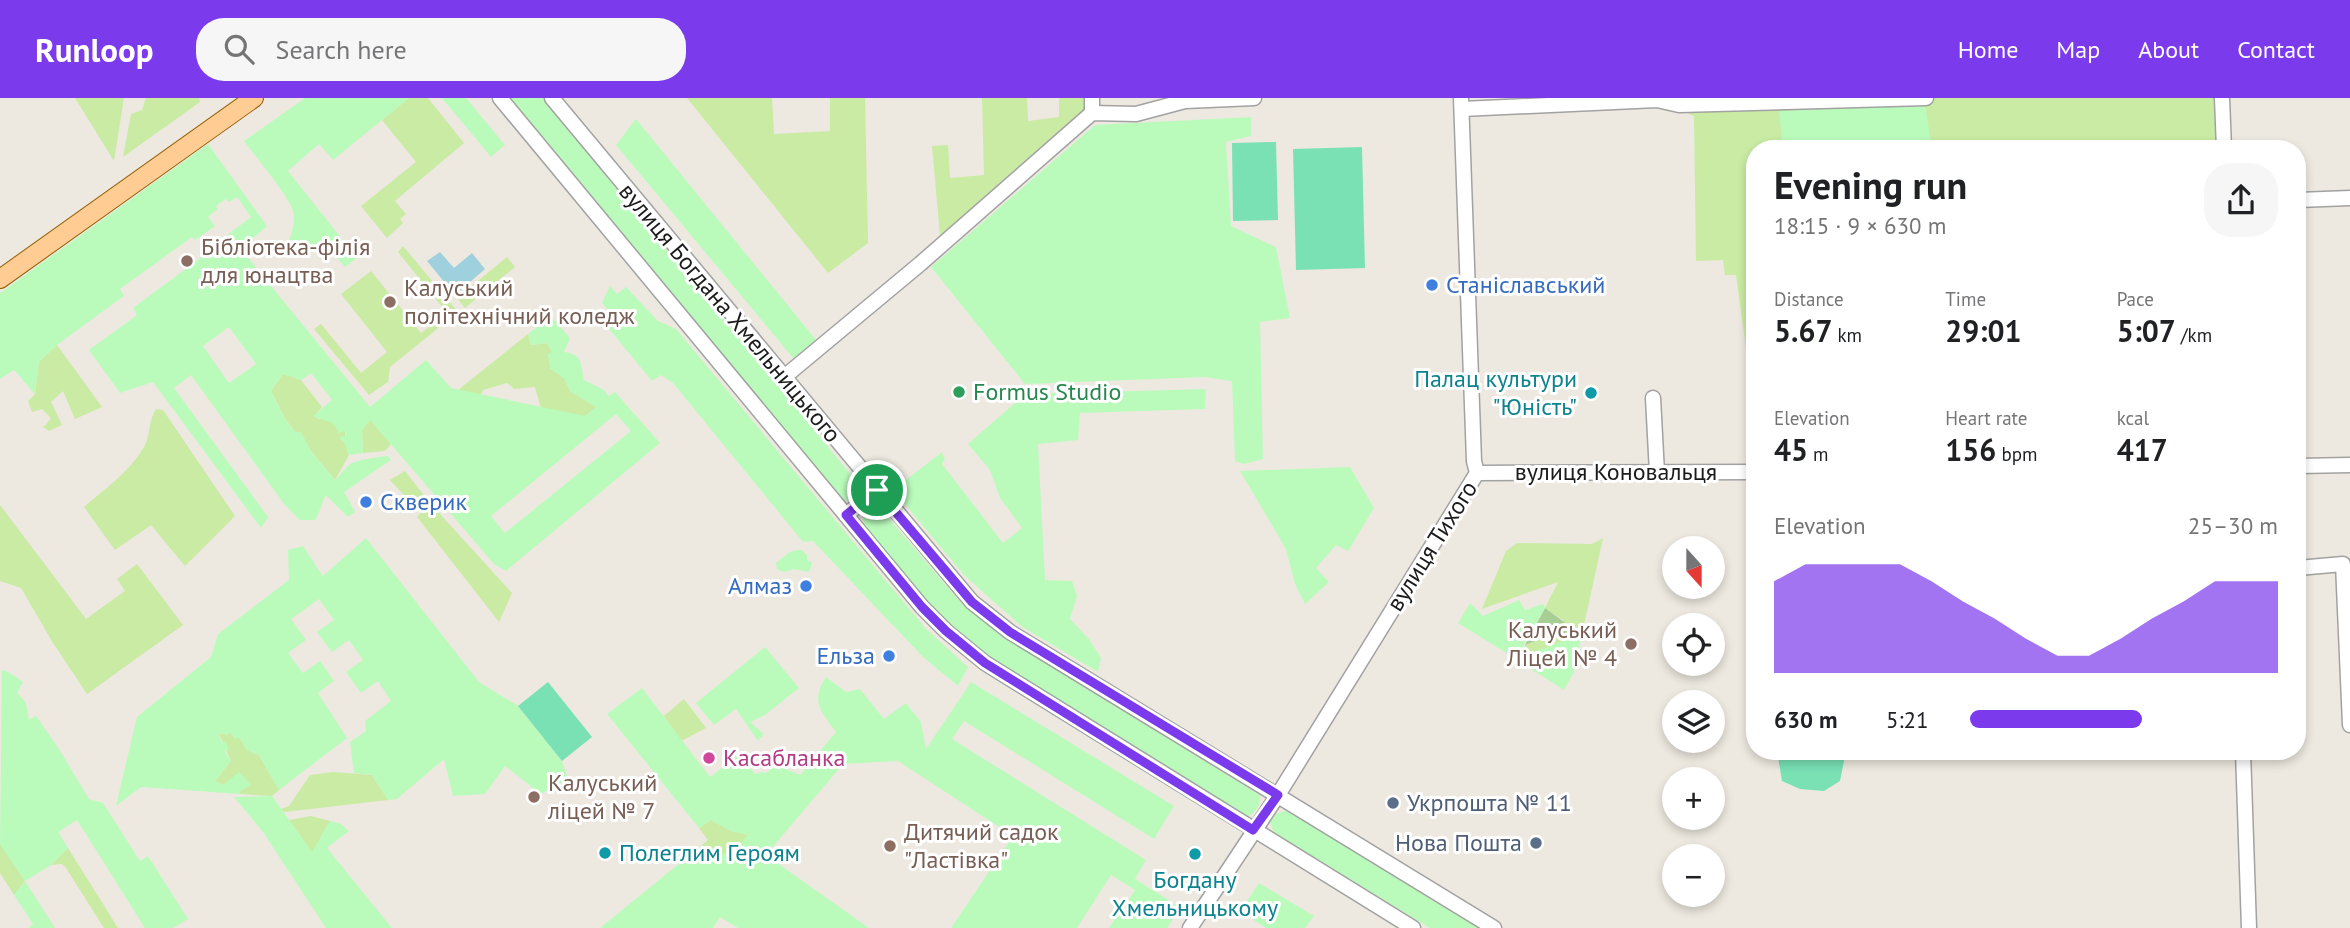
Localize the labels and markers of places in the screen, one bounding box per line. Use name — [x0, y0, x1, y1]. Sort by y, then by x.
place label: Бібліотека-філія для юнацтва — [201, 231, 370, 290]
marker: Бібліотека-філія для юнацтва — [179, 253, 195, 269]
place label: Станіславський — [1446, 269, 1605, 300]
place label: Калуський політехнічний коледж — [404, 272, 635, 331]
marker: Станіславський — [1424, 277, 1440, 293]
marker: Калуський політехнічний коледж — [382, 294, 398, 310]
place label: Палац культури "Юність" — [1414, 363, 1577, 422]
place label: Formus Studio — [973, 376, 1121, 407]
marker: Formus Studio — [951, 384, 967, 400]
marker: Палац культури "Юність" — [1583, 385, 1599, 401]
pin — [847, 460, 907, 520]
place label: Скверик — [380, 486, 467, 517]
marker: Скверик — [358, 494, 374, 510]
place label: Алмаз — [728, 570, 792, 601]
marker: Алмаз — [798, 578, 814, 594]
place label: Калуський Ліцей № 4 — [1506, 614, 1617, 673]
marker: Калуський Ліцей № 4 — [1623, 636, 1639, 652]
place label: Ельза — [816, 640, 875, 671]
marker: Ельза — [881, 648, 897, 664]
place label: Касабланка — [723, 742, 845, 773]
marker: Касабланка — [701, 750, 717, 766]
place label: Калуський ліцей № 7 — [547, 767, 657, 826]
place label: Укрпошта № 11 — [1407, 787, 1572, 818]
marker: Калуський ліцей № 7 — [526, 789, 542, 805]
marker: Укрпошта № 11 — [1385, 795, 1401, 811]
place label: Дитячий садок "Ластівка" — [904, 816, 1059, 875]
place label: Нова Пошта — [1395, 827, 1522, 858]
marker: Нова Пошта — [1528, 835, 1544, 851]
place label: Полеглим Героям — [619, 837, 800, 868]
marker: Дитячий садок "Ластівка" — [882, 838, 898, 854]
marker: Полеглим Героям — [597, 845, 613, 861]
marker: Богдану Хмельницькому — [1187, 846, 1203, 862]
place label: Богдану Хмельницькому — [1112, 864, 1278, 923]

